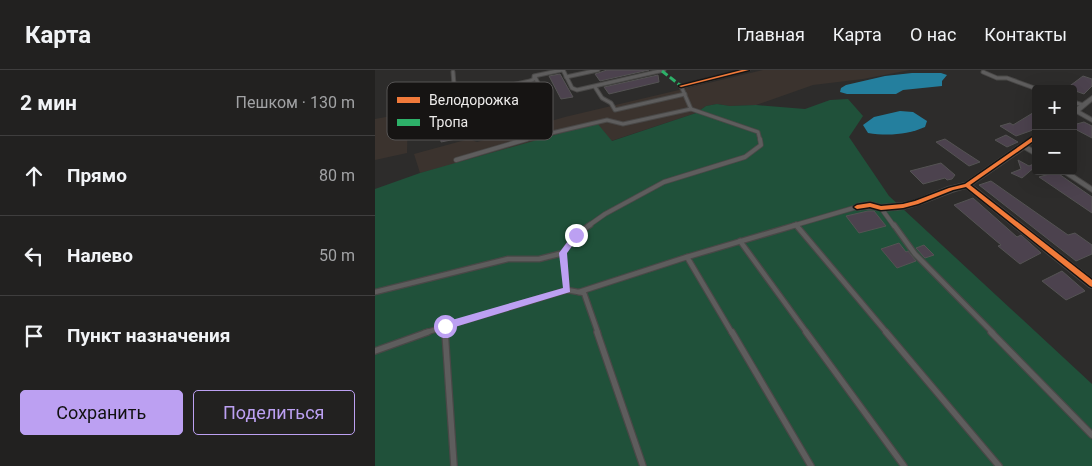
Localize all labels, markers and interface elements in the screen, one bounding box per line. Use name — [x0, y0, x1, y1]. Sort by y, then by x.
text: Карта — [25, 21, 91, 49]
text: Главная — [736, 24, 805, 45]
text: Карта — [833, 24, 882, 45]
text: О нас — [910, 24, 956, 45]
text: Контакты — [984, 24, 1067, 45]
legend — [387, 82, 553, 140]
map controls — [1032, 85, 1077, 175]
button: + — [1032, 85, 1077, 130]
text: 2 мин — [20, 91, 77, 115]
text: Велодорожка — [429, 92, 519, 108]
text: Пешком · 130 m — [236, 93, 355, 112]
text: Тропа — [429, 114, 468, 130]
button: − — [1032, 130, 1077, 175]
icon: ahead — [20, 162, 48, 190]
text: Прямо — [67, 164, 127, 187]
text: 80 m — [319, 166, 355, 185]
route end — [565, 224, 588, 247]
icon: left — [20, 242, 48, 270]
text: Налево — [67, 244, 133, 267]
text: 50 m — [319, 246, 355, 265]
route start — [434, 315, 457, 338]
icon: arrive — [20, 322, 48, 350]
text: Пункт назначения — [67, 324, 230, 347]
button: Сохранить — [20, 390, 183, 435]
button: Поделиться — [193, 390, 355, 435]

